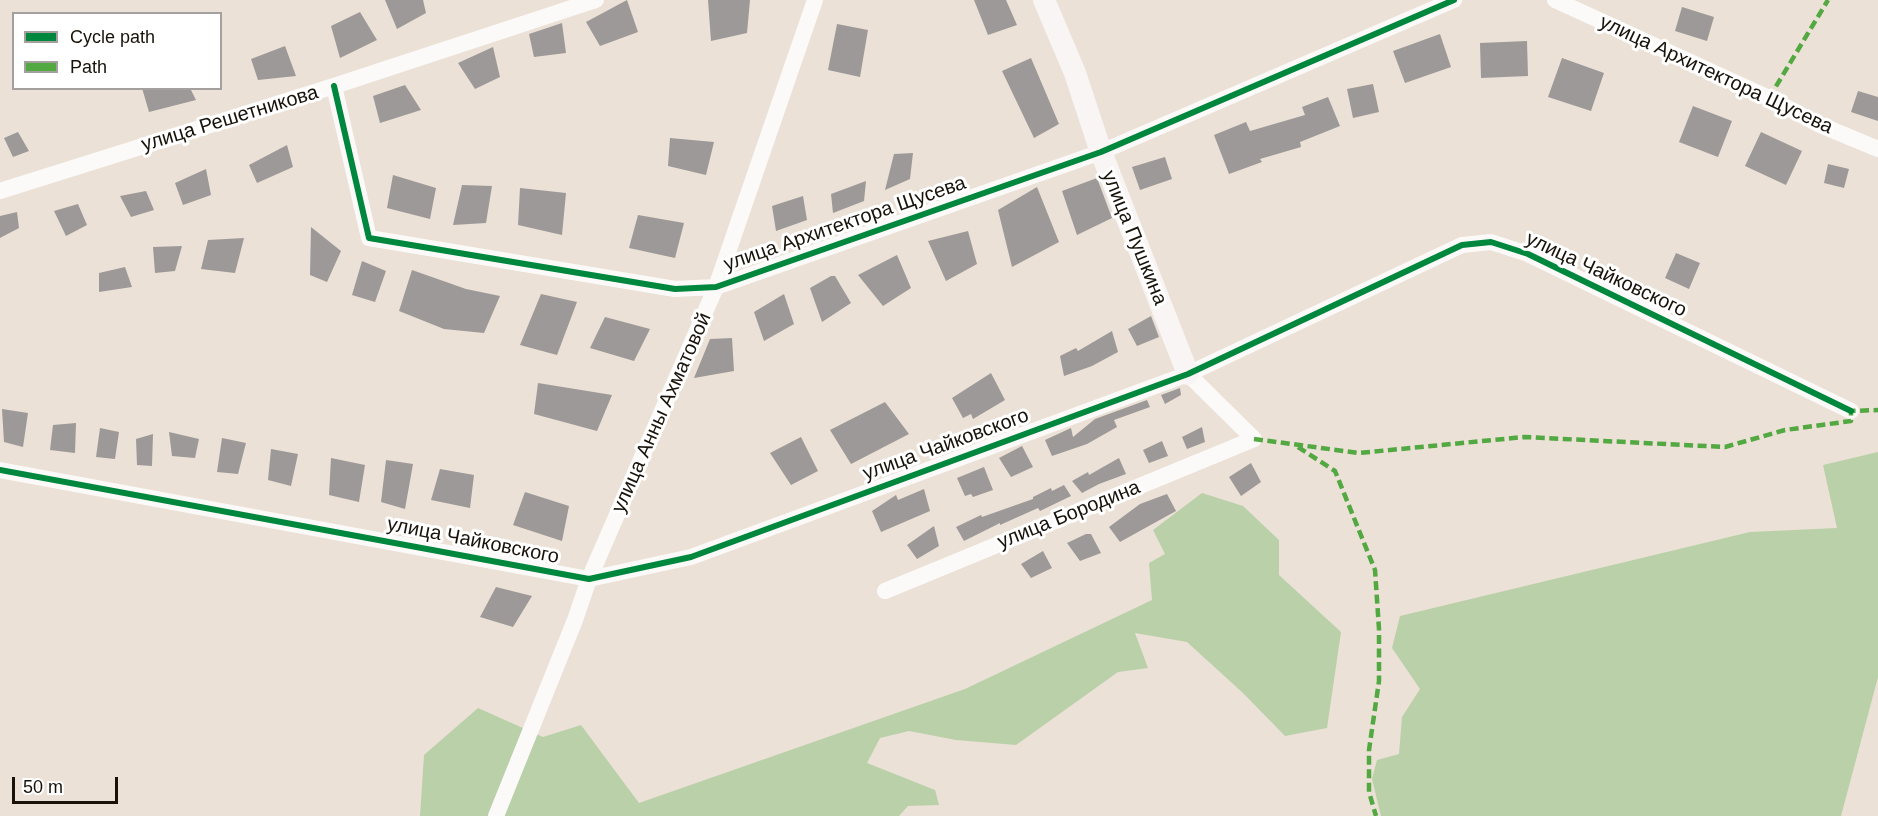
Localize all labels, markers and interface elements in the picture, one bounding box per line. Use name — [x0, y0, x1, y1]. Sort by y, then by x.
street label: улица Архитектора Щусева — [1596, 10, 1836, 140]
legend — [12, 12, 222, 90]
text: Cycle path — [70, 27, 155, 47]
text: Path — [70, 57, 107, 77]
street label: улица Решетникова — [139, 81, 321, 157]
street label: улица Пушкина — [1096, 167, 1172, 309]
street label: улица Архитектора Щусева — [721, 171, 969, 277]
street label: улица Чайковского — [1522, 227, 1690, 323]
street label: улица Анны Ахматовой — [607, 309, 717, 517]
street label: улица Чайковского — [860, 404, 1032, 486]
street label: улица Бородина — [994, 475, 1144, 555]
street label: улица Чайковского — [385, 513, 561, 569]
scale bar — [15, 765, 122, 803]
text: 50 m — [23, 777, 63, 797]

